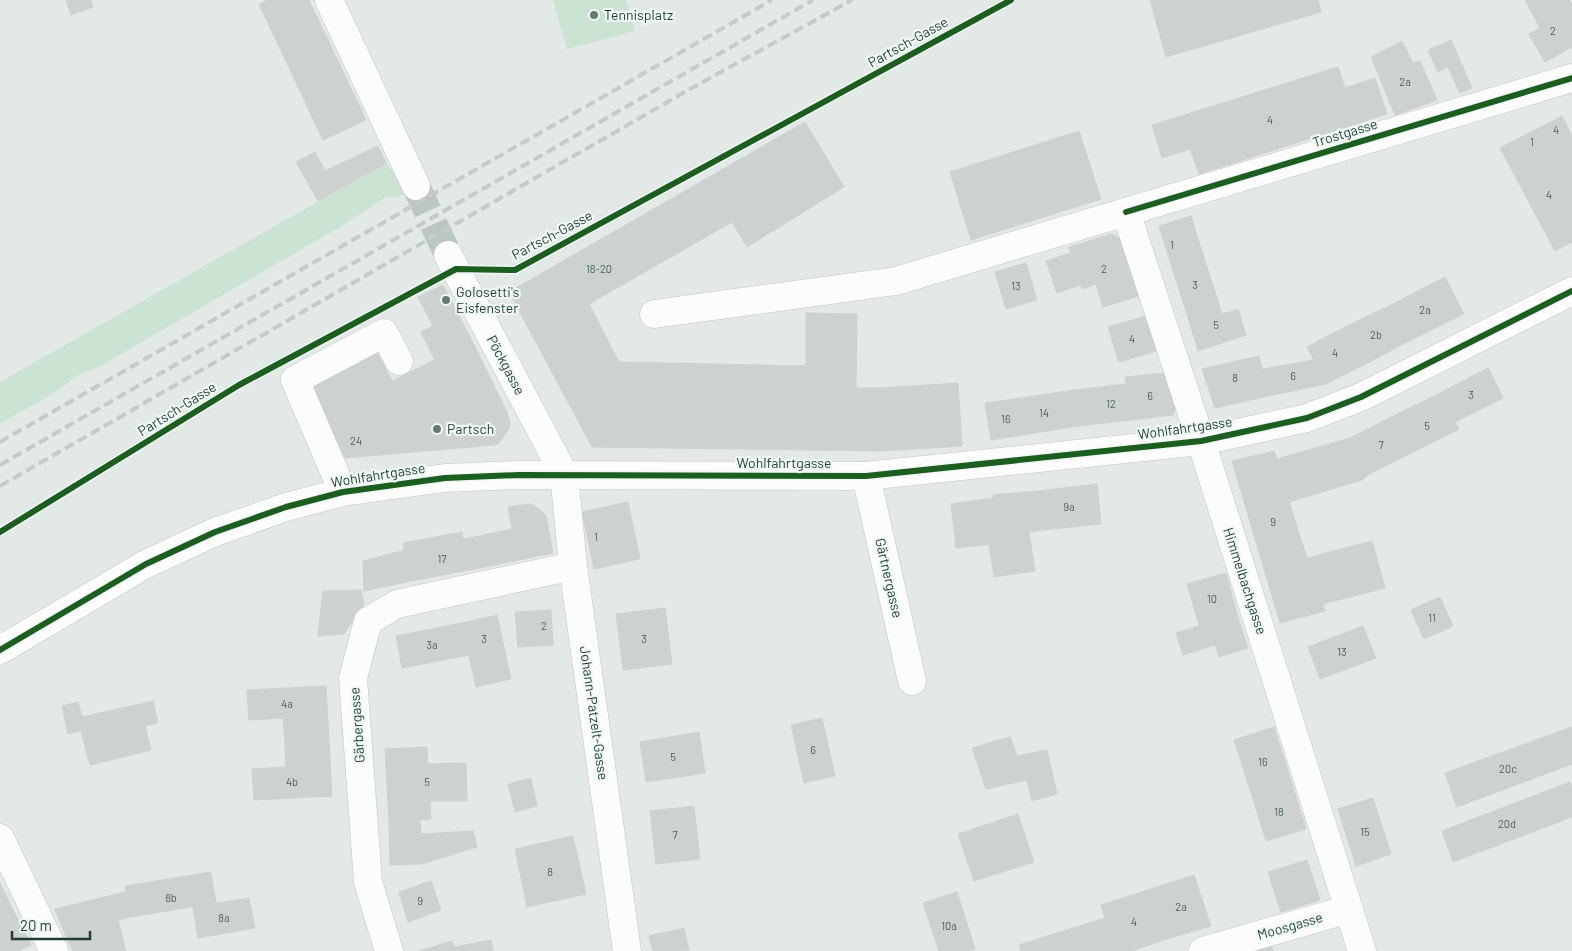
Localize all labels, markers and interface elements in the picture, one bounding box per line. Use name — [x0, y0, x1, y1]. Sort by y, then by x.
place label: Tennisplatz — [604, 6, 673, 23]
marker: Tennisplatz — [588, 9, 600, 21]
street label: Partsch-Gasse — [865, 13, 951, 71]
house number: 2 — [1550, 24, 1556, 37]
house number: 2a — [1399, 75, 1411, 88]
house number: 4 — [1267, 113, 1273, 126]
street label: Trostgasse — [1310, 115, 1379, 150]
house number: 4 — [1553, 123, 1559, 136]
house number: 1 — [1530, 135, 1534, 148]
house number: 4 — [1546, 188, 1552, 201]
street label: Partsch-Gasse — [508, 206, 595, 263]
house number: 1 — [1170, 238, 1174, 251]
house number: 18-20 — [586, 262, 612, 275]
house number: 2 — [1101, 262, 1107, 275]
house number: 3 — [1192, 278, 1198, 291]
house number: 13 — [1011, 279, 1021, 292]
place label: Golosetti's Eisfenster — [456, 283, 519, 316]
marker: Golosetti's Eisfenster — [440, 294, 452, 306]
house number: 2a — [1419, 303, 1431, 316]
house number: 5 — [1213, 318, 1219, 331]
house number: 2b — [1370, 328, 1382, 341]
street label: Pöckgasse — [484, 332, 529, 397]
house number: 4 — [1129, 332, 1135, 345]
house number: 4 — [1332, 346, 1338, 359]
house number: 6 — [1290, 369, 1296, 382]
house number: 8 — [1232, 371, 1238, 384]
street label: Partsch-Gasse — [134, 378, 219, 439]
house number: 3 — [1468, 388, 1474, 401]
house number: 6 — [1147, 389, 1153, 402]
house number: 12 — [1106, 397, 1116, 410]
house number: 14 — [1039, 406, 1049, 419]
house number: 16 — [1001, 412, 1011, 425]
street label: Wohlfahrtgasse — [1137, 412, 1233, 443]
house number: 5 — [1424, 419, 1430, 432]
place label: Partsch — [447, 420, 494, 437]
marker: Partsch — [431, 423, 443, 435]
house number: 24 — [350, 434, 362, 447]
house number: 7 — [1378, 438, 1384, 451]
street label: Wohlfahrtgasse — [736, 454, 832, 471]
street label: Wohlfahrtgasse — [330, 459, 426, 490]
house number: 9a — [1063, 500, 1075, 513]
house number: 9 — [1270, 515, 1276, 528]
street label: Himmelbachgasse — [1220, 525, 1271, 636]
house number: 1 — [594, 530, 598, 543]
street label: Gärtnergasse — [872, 536, 907, 619]
house number: 17 — [437, 552, 447, 565]
house number: 10 — [1207, 592, 1217, 605]
house number: 11 — [1428, 611, 1436, 624]
house number: 2 — [541, 619, 547, 632]
house number: 3 — [481, 632, 487, 645]
house number: 3 — [641, 632, 647, 645]
house number: 3a — [426, 638, 438, 651]
street label: Johann-Patzelt-Gasse — [577, 645, 612, 781]
house number: 13 — [1337, 645, 1347, 658]
street label: Gärbergasse — [345, 687, 368, 764]
house number: 4a — [281, 697, 293, 710]
house number: 6 — [810, 743, 816, 756]
house number: 5 — [670, 750, 676, 763]
house number: 16 — [1258, 755, 1268, 768]
house number: 20c — [1499, 762, 1517, 775]
house number: 4b — [286, 775, 298, 788]
house number: 5 — [424, 775, 430, 788]
house number: 18 — [1274, 805, 1284, 818]
house number: 20d — [1498, 817, 1516, 830]
house number: 15 — [1360, 825, 1370, 838]
house number: 7 — [672, 828, 678, 841]
house number: 8 — [547, 865, 553, 878]
house number: 8b — [165, 891, 177, 904]
house number: 9 — [417, 894, 423, 907]
house number: 2a — [1175, 900, 1187, 913]
scale bar — [12, 908, 90, 940]
street label: Moosgasse — [1255, 908, 1325, 943]
house number: 8a — [218, 911, 230, 924]
house number: 4 — [1131, 915, 1137, 928]
text: 20 m — [20, 916, 52, 934]
house number: 10a — [941, 919, 957, 932]

